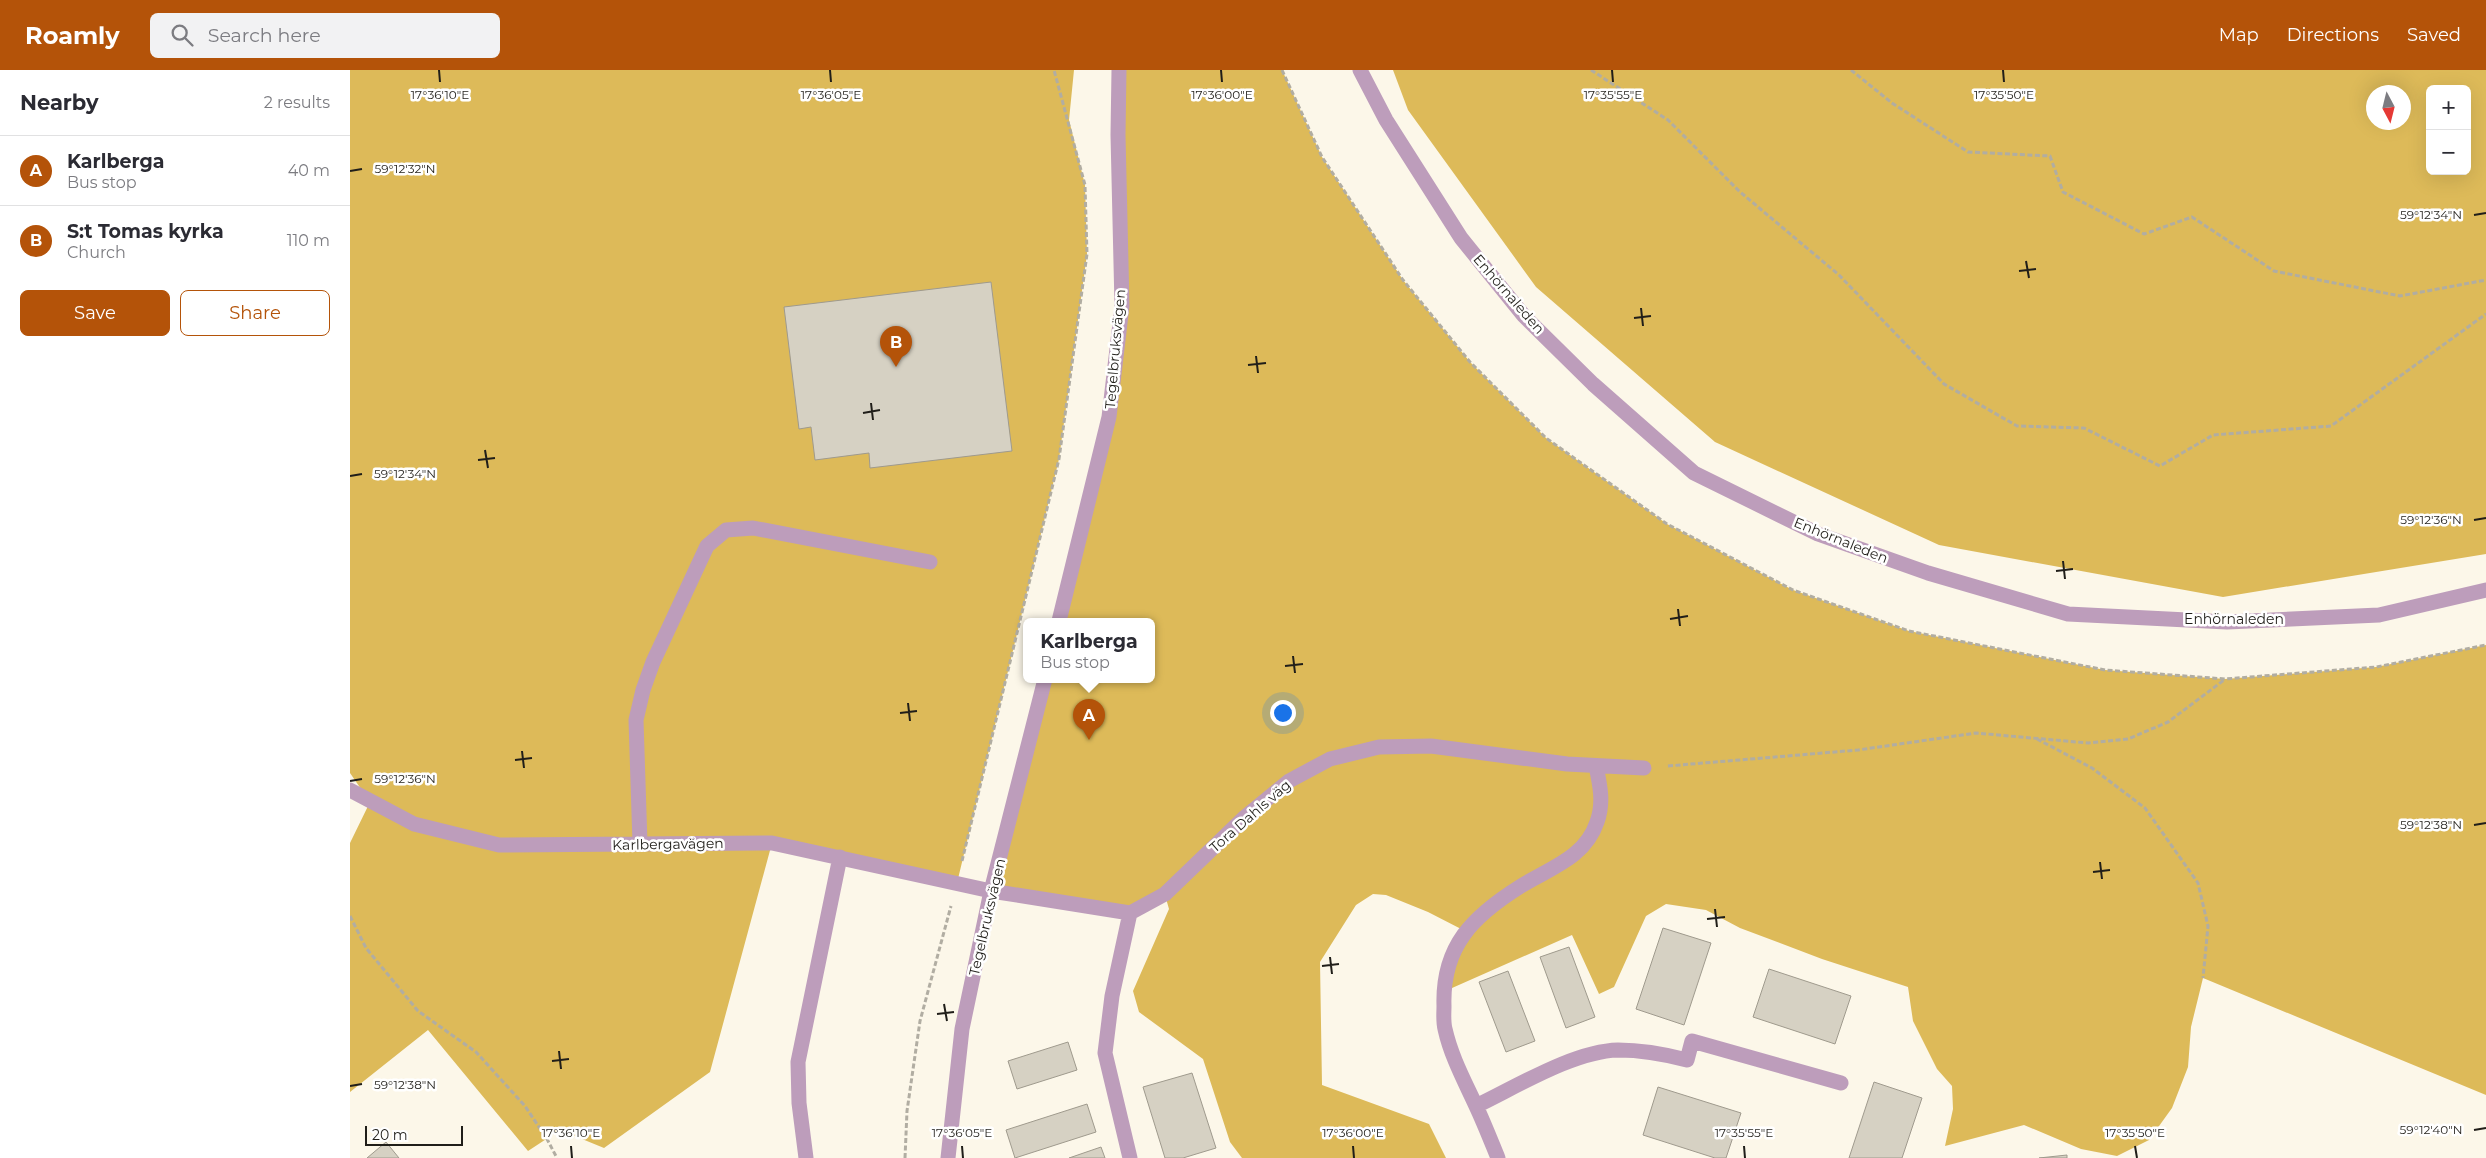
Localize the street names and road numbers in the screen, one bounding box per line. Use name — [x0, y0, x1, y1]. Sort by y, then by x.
street label: Enhörnaleden — [1469, 250, 1549, 338]
street label: Tegelbruksvägen — [1101, 288, 1129, 410]
street label: Enhörnaleden — [1791, 513, 1891, 567]
street label: Enhörnaleden — [2184, 610, 2284, 628]
street label: Tora Dahls väg — [1206, 776, 1294, 856]
street label: Karlbergavägen — [612, 834, 724, 854]
street label: Tegelbruksvägen — [965, 857, 1009, 977]

